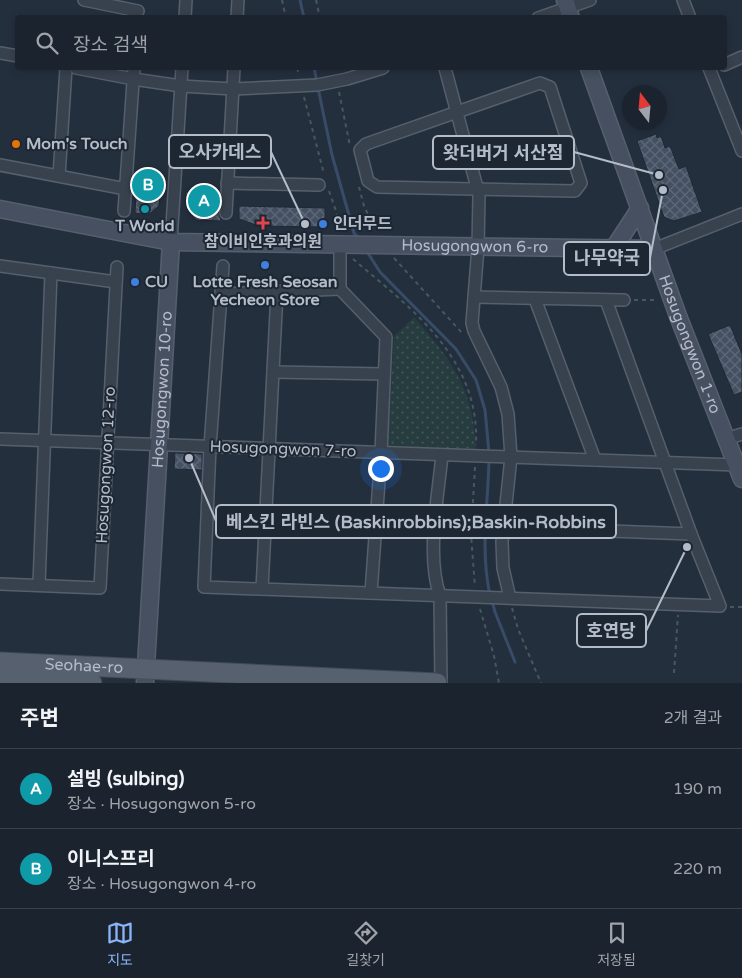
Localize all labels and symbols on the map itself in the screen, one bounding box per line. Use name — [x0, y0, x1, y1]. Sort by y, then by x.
north arrow — [622, 85, 667, 130]
place label: Mom's Touch — [26, 134, 128, 154]
callout: 오사카데스 — [169, 135, 271, 168]
callout: 왓더버거 서산점 — [433, 136, 574, 169]
marker: Mom's Touch — [10, 138, 22, 150]
text: 오사카데스 — [179, 141, 261, 163]
text: 왓더버거 서산점 — [443, 142, 563, 164]
pin: B — [132, 166, 164, 204]
pin: A — [188, 182, 220, 220]
marker: T World — [139, 203, 151, 215]
place label: 인더무드 — [333, 214, 392, 234]
place label: T World — [114, 216, 175, 236]
marker: 참이비인후과의원 — [256, 216, 270, 230]
marker: 인더무드 — [317, 218, 329, 230]
place label: 참이비인후과의원 — [204, 232, 322, 252]
street label: Hosugongwon 6-ro — [401, 235, 549, 257]
callout: 나무약국 — [564, 242, 650, 275]
text: 나무약국 — [574, 247, 640, 269]
marker: Lotte Fresh Seosan Yecheon Store — [259, 259, 271, 271]
place label: CU — [145, 272, 168, 292]
place label: Lotte Fresh Seosan Yecheon Store — [192, 272, 338, 310]
street label: Hosugongwon 1-ro — [654, 272, 725, 417]
marker: CU — [129, 276, 141, 288]
street label: Hosugongwon 10-ro — [148, 310, 177, 469]
street label: Hosugongwon 12-ro — [92, 386, 120, 544]
street label: Hosugongwon 7-ro — [209, 436, 357, 462]
your location — [368, 456, 394, 482]
callout: 베스킨 라빈스 (Baskinrobbins);Baskin-Robbins — [216, 505, 616, 538]
text: 베스킨 라빈스 (Baskinrobbins);Baskin-Robbins — [226, 511, 606, 533]
callout: 호연당 — [577, 614, 646, 647]
text: 호연당 — [586, 620, 636, 642]
street label: Seohae-ro — [44, 654, 124, 678]

